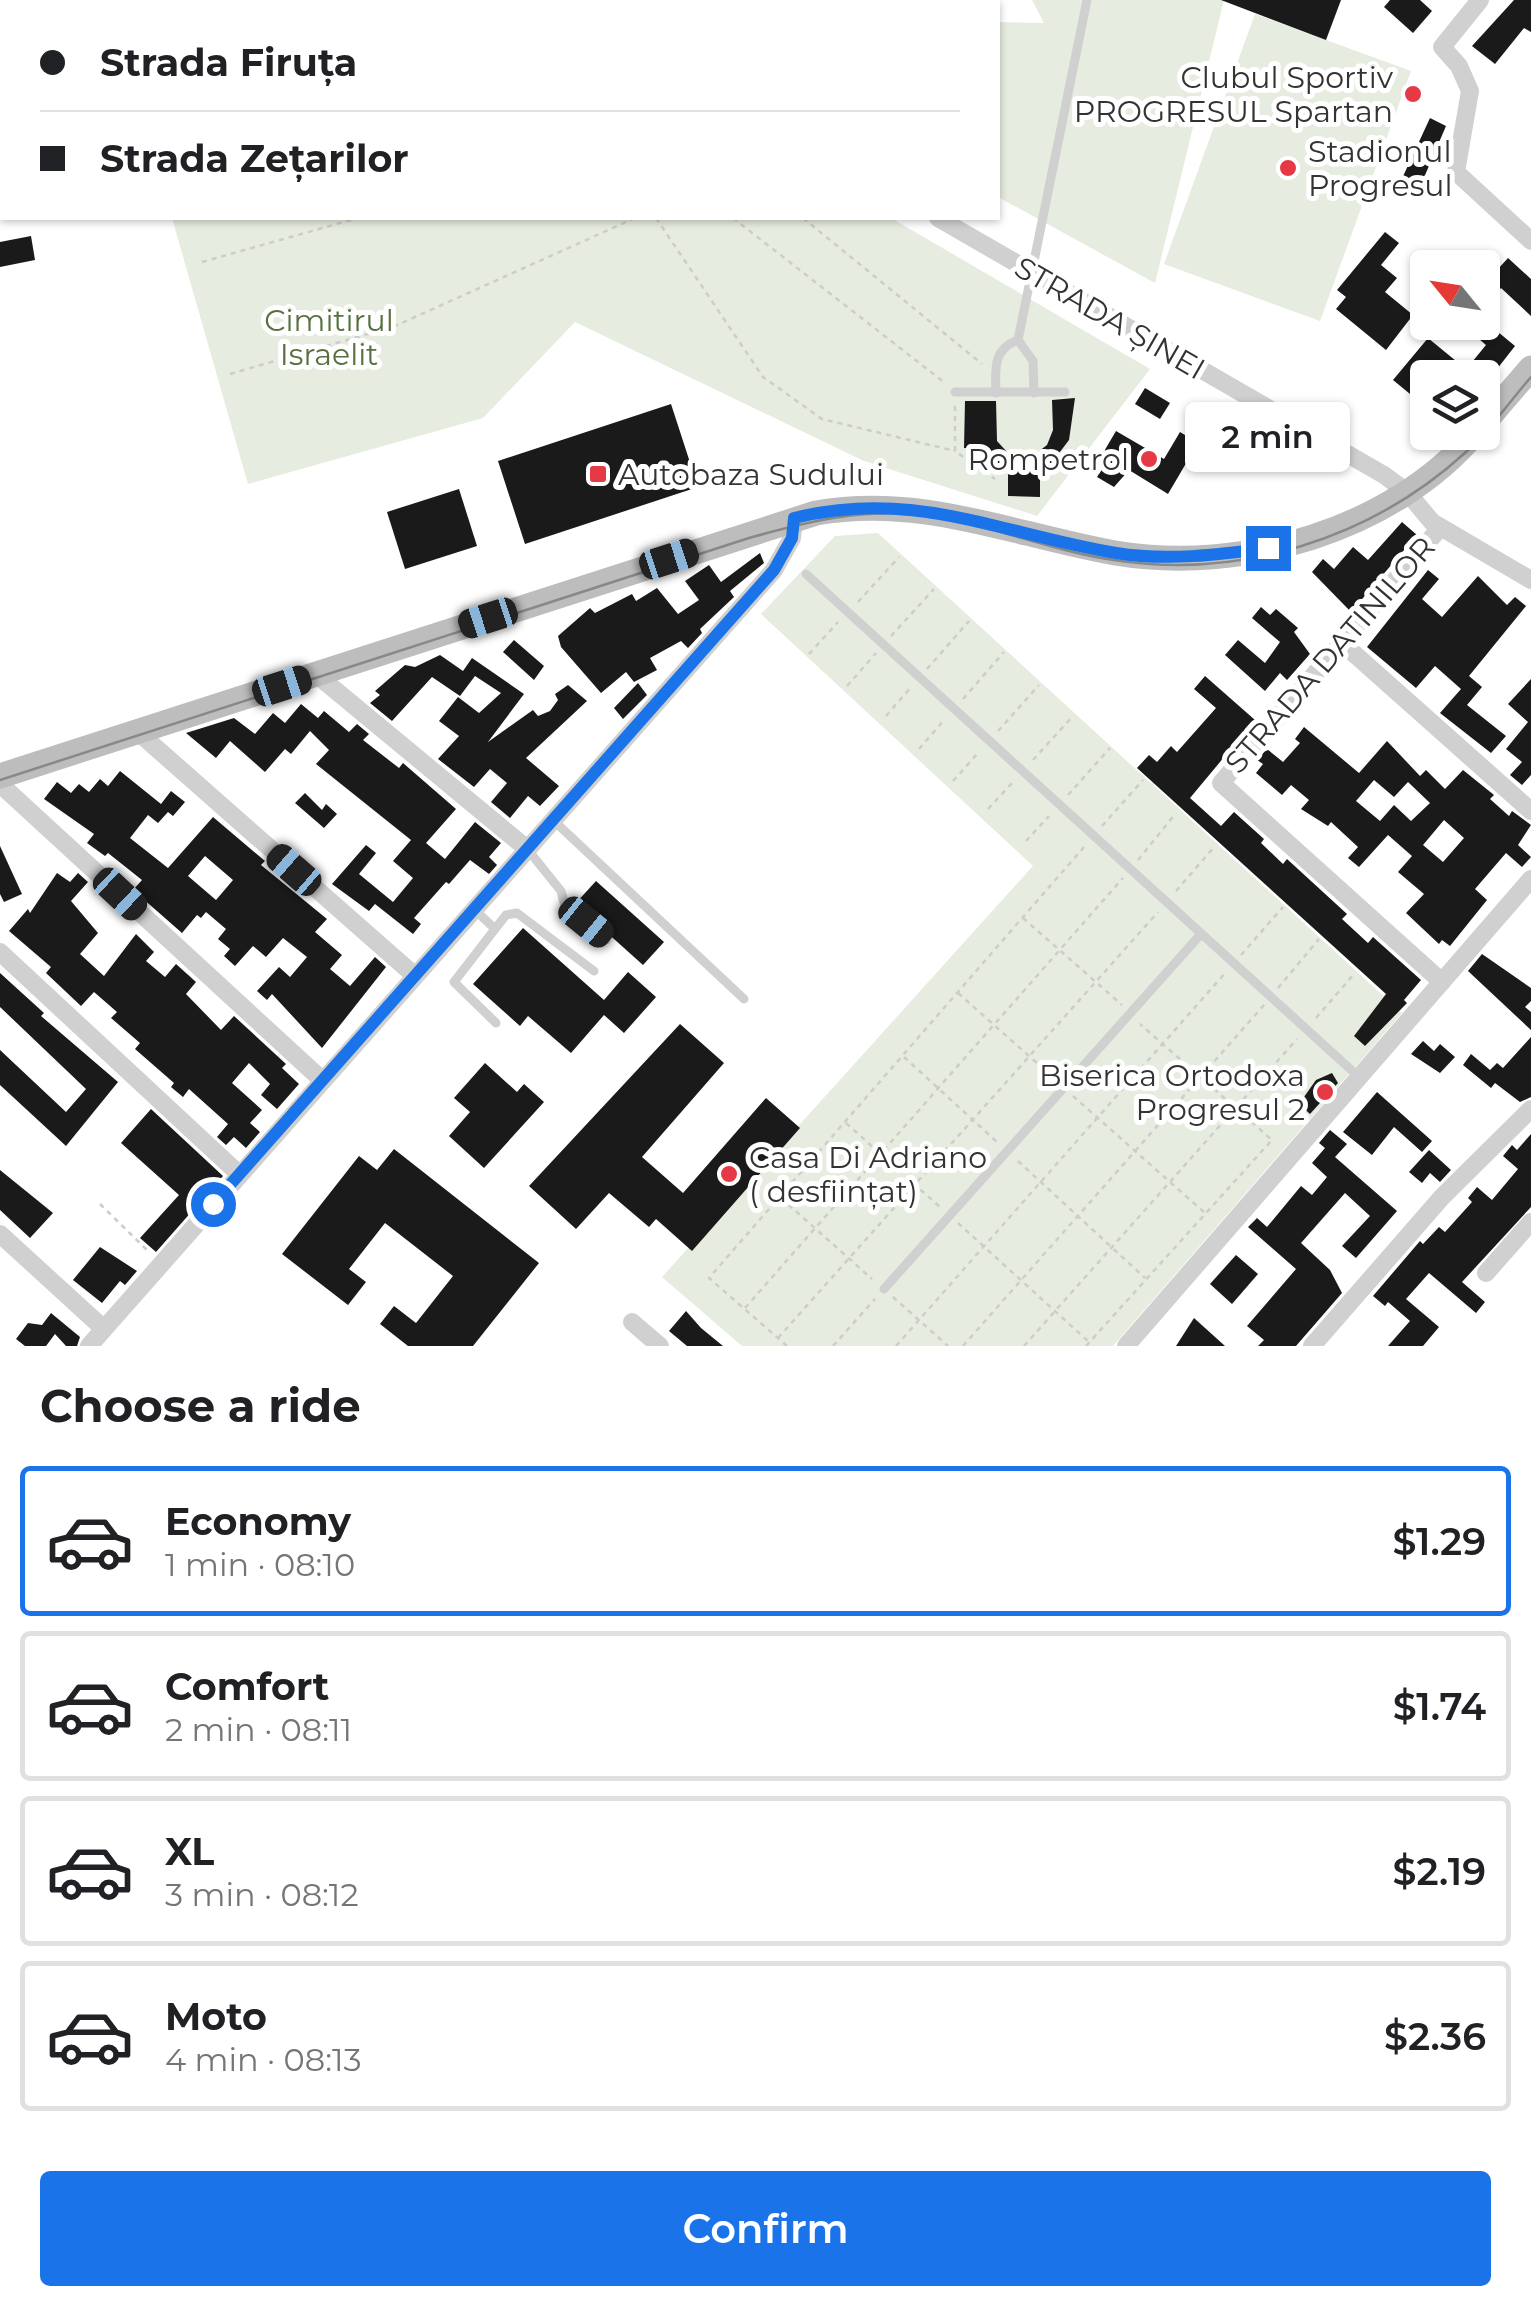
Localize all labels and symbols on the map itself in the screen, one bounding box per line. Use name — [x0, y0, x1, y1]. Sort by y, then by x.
place label: Clubul Sportiv PROGRESUL Spartan — [1074, 59, 1394, 130]
marker: Clubul Sportiv PROGRESUL Spartan — [1402, 83, 1424, 105]
place label: Stadionul Progresul — [1308, 133, 1453, 204]
marker: Stadionul Progresul — [1277, 157, 1299, 179]
street label: STRADA ȘINEI — [1008, 249, 1212, 387]
north arrow — [1410, 250, 1500, 340]
park label: Cimitirul Israelit — [264, 302, 394, 373]
callout: 2 min — [1186, 403, 1350, 473]
place label: Rompetrol — [968, 441, 1129, 478]
marker: Rompetrol — [1138, 448, 1160, 470]
place label: Autobaza Sudului — [618, 456, 884, 493]
marker: Autobaza Sudului — [587, 463, 609, 485]
route end — [1246, 526, 1291, 571]
street label: STRADA DATINILOR — [1217, 529, 1443, 781]
car — [636, 535, 702, 583]
car — [455, 594, 521, 642]
car — [249, 662, 315, 710]
car — [262, 839, 326, 901]
car — [88, 863, 152, 925]
car — [553, 891, 619, 953]
place label: Biserica Ortodoxa Progresul 2 — [1039, 1057, 1305, 1128]
marker: Biserica Ortodoxa Progresul 2 — [1314, 1081, 1336, 1103]
place label: Casa Di Adriano ( desființat) — [749, 1139, 987, 1210]
marker: Casa Di Adriano ( desființat) — [718, 1163, 740, 1185]
route start — [191, 1182, 236, 1227]

